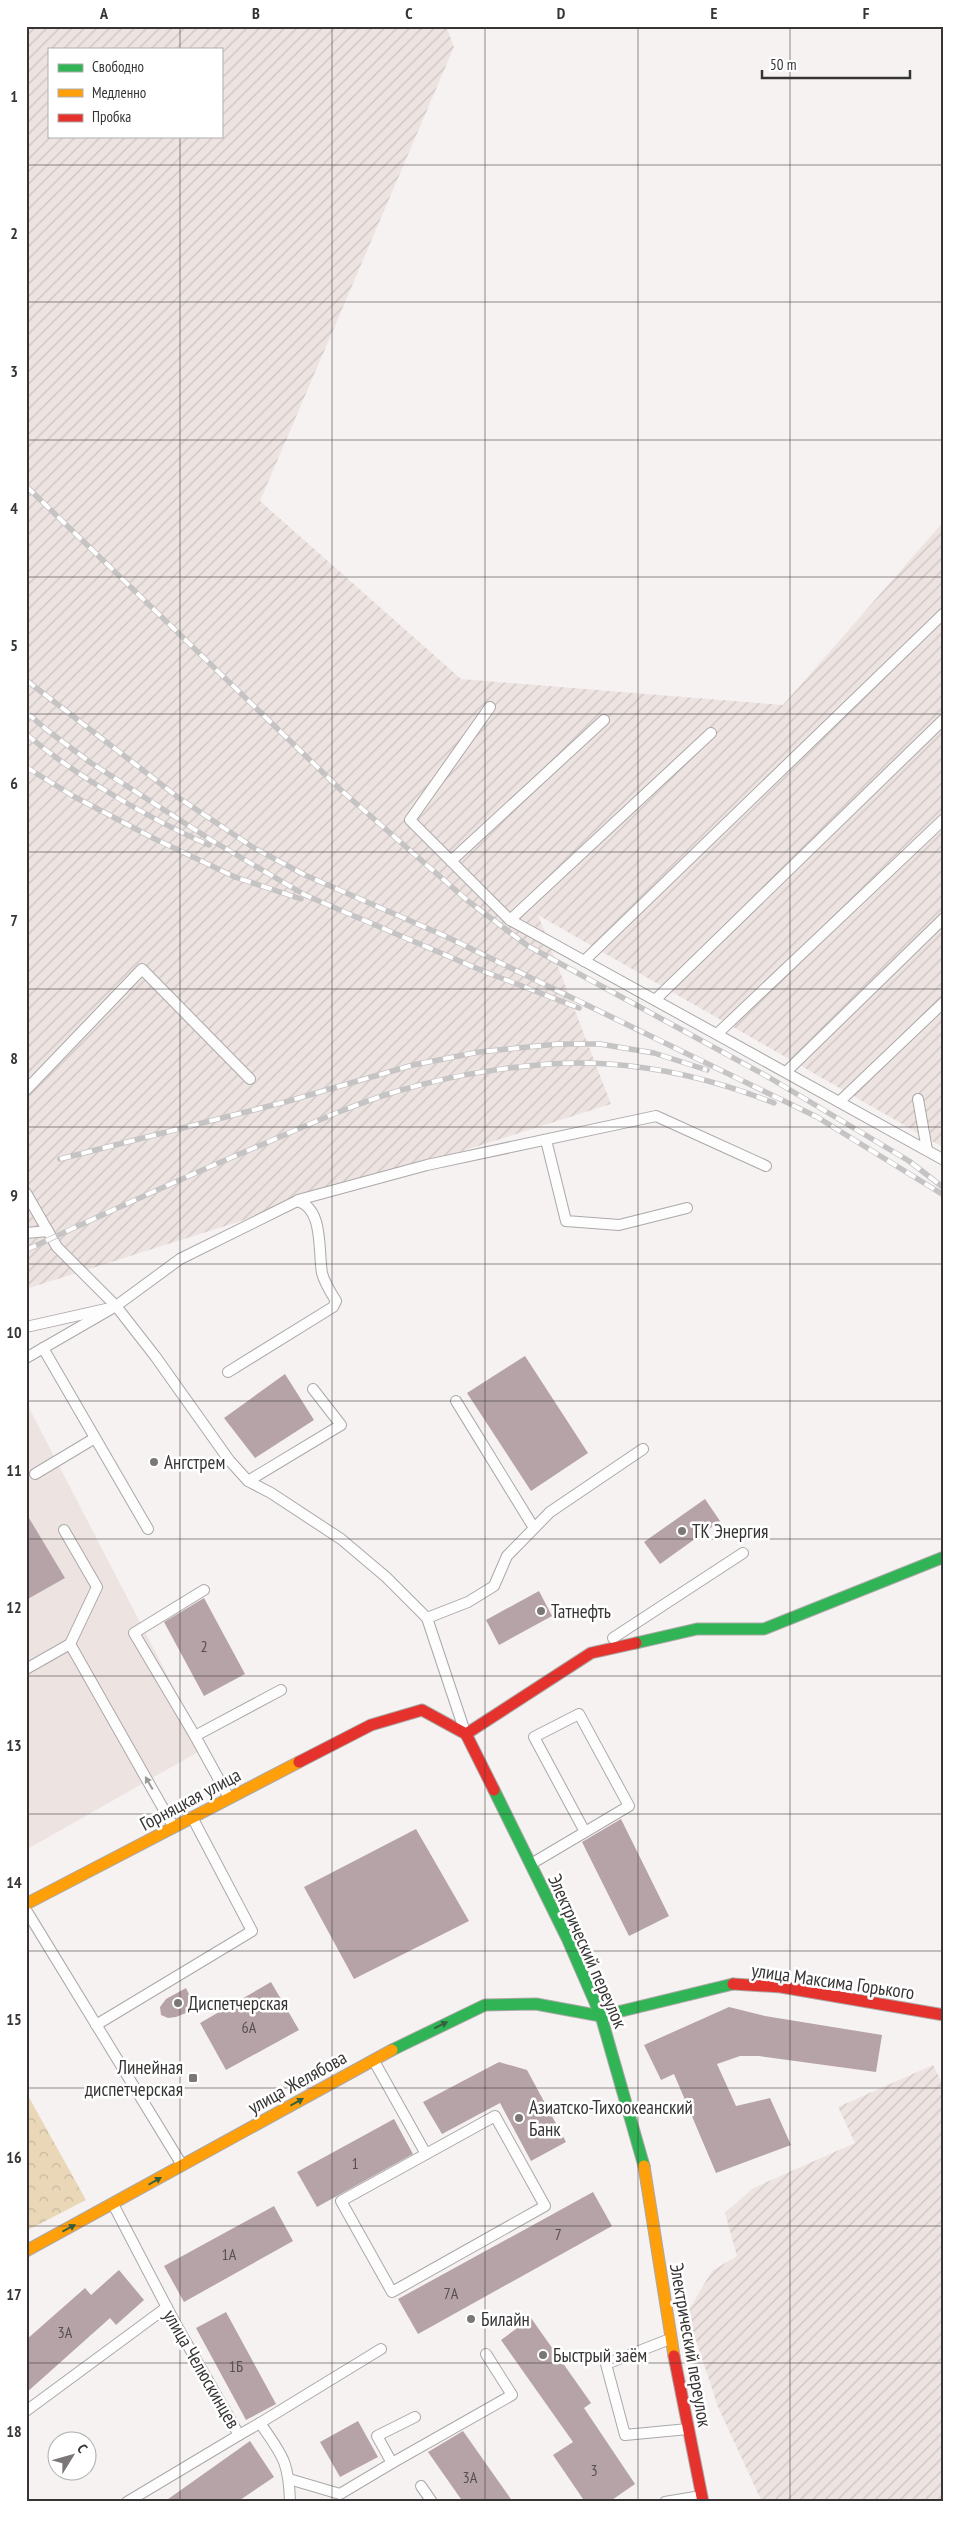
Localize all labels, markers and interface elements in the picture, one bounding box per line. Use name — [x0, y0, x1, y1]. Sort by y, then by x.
text: A — [99, 3, 109, 23]
text: B — [252, 3, 260, 23]
text: C — [405, 3, 413, 23]
text: D — [557, 3, 566, 23]
text: E — [711, 3, 718, 23]
text: F — [863, 3, 870, 23]
legend — [48, 48, 222, 138]
scale bar — [762, 48, 910, 80]
text: 50 m — [770, 55, 796, 74]
text: Свободно — [92, 57, 144, 76]
text: Медленно — [92, 83, 146, 102]
text: 1 — [10, 86, 18, 106]
text: Пробка — [92, 107, 131, 126]
text: 2 — [10, 223, 18, 243]
text: 3 — [10, 361, 18, 381]
text: 4 — [10, 498, 18, 518]
text: 5 — [10, 635, 18, 655]
text: 6 — [10, 773, 18, 793]
text: 7 — [10, 910, 18, 930]
text: 8 — [10, 1048, 18, 1068]
text: 9 — [10, 1185, 18, 1205]
text: 10 — [6, 1322, 22, 1342]
place label: Ангстрем — [164, 1450, 225, 1474]
marker: Ангстрем — [148, 1456, 160, 1468]
text: 11 — [6, 1460, 22, 1480]
place label: ТК Энергия — [692, 1519, 768, 1543]
marker: ТК Энергия — [676, 1525, 688, 1537]
text: 12 — [6, 1597, 22, 1617]
place label: Татнефть — [551, 1599, 611, 1623]
marker: Татнефть — [535, 1605, 547, 1617]
house number: 2 — [200, 1636, 208, 1656]
text: 13 — [6, 1735, 22, 1755]
street label: Горняцкая улица — [135, 1762, 245, 1836]
one-way arrow — [145, 1776, 153, 1791]
street label: Электрический переулок — [543, 1870, 633, 2032]
text: 14 — [6, 1872, 22, 1892]
street label: улица Максима Горького — [750, 1958, 916, 2004]
place label: Диспетчерская — [188, 1991, 288, 2015]
marker: Диспетчерская — [172, 1997, 184, 2009]
text: 15 — [6, 2009, 22, 2029]
house number: 6А — [242, 2017, 257, 2037]
one-way arrow — [434, 2021, 448, 2029]
street label: улица Желябова — [243, 2045, 351, 2119]
place label: Линейная диспетчерская — [85, 2055, 183, 2101]
marker: Линейная диспетчерская — [187, 2072, 199, 2084]
place label: Азиатско-Тихоокеанский Банк — [529, 2095, 693, 2141]
one-way arrow — [290, 2098, 305, 2106]
marker: Азиатско-Тихоокеанский Банк — [513, 2112, 525, 2124]
text: 16 — [6, 2147, 22, 2167]
house number: 1 — [351, 2153, 359, 2173]
one-way arrow — [148, 2177, 163, 2185]
one-way arrow — [63, 2223, 76, 2232]
house number: 7 — [554, 2224, 562, 2244]
house number: 1А — [222, 2244, 237, 2264]
street label: Электрический переулок — [665, 2261, 717, 2429]
house number: 7А — [444, 2283, 459, 2303]
text: 17 — [6, 2284, 22, 2304]
street label: улица Челюскинцев — [158, 2305, 246, 2433]
place label: Билайн — [481, 2307, 530, 2331]
marker: Билайн — [465, 2313, 477, 2325]
house number: 3А — [58, 2322, 73, 2342]
place label: Быстрый заём — [553, 2343, 647, 2367]
marker: Быстрый заём — [537, 2349, 549, 2361]
house number: 1Б — [229, 2356, 243, 2376]
text: 18 — [6, 2421, 22, 2441]
north arrow — [48, 2430, 98, 2480]
text: С — [73, 2440, 92, 2457]
house number: 3 — [590, 2460, 598, 2480]
house number: 3А — [463, 2467, 478, 2487]

